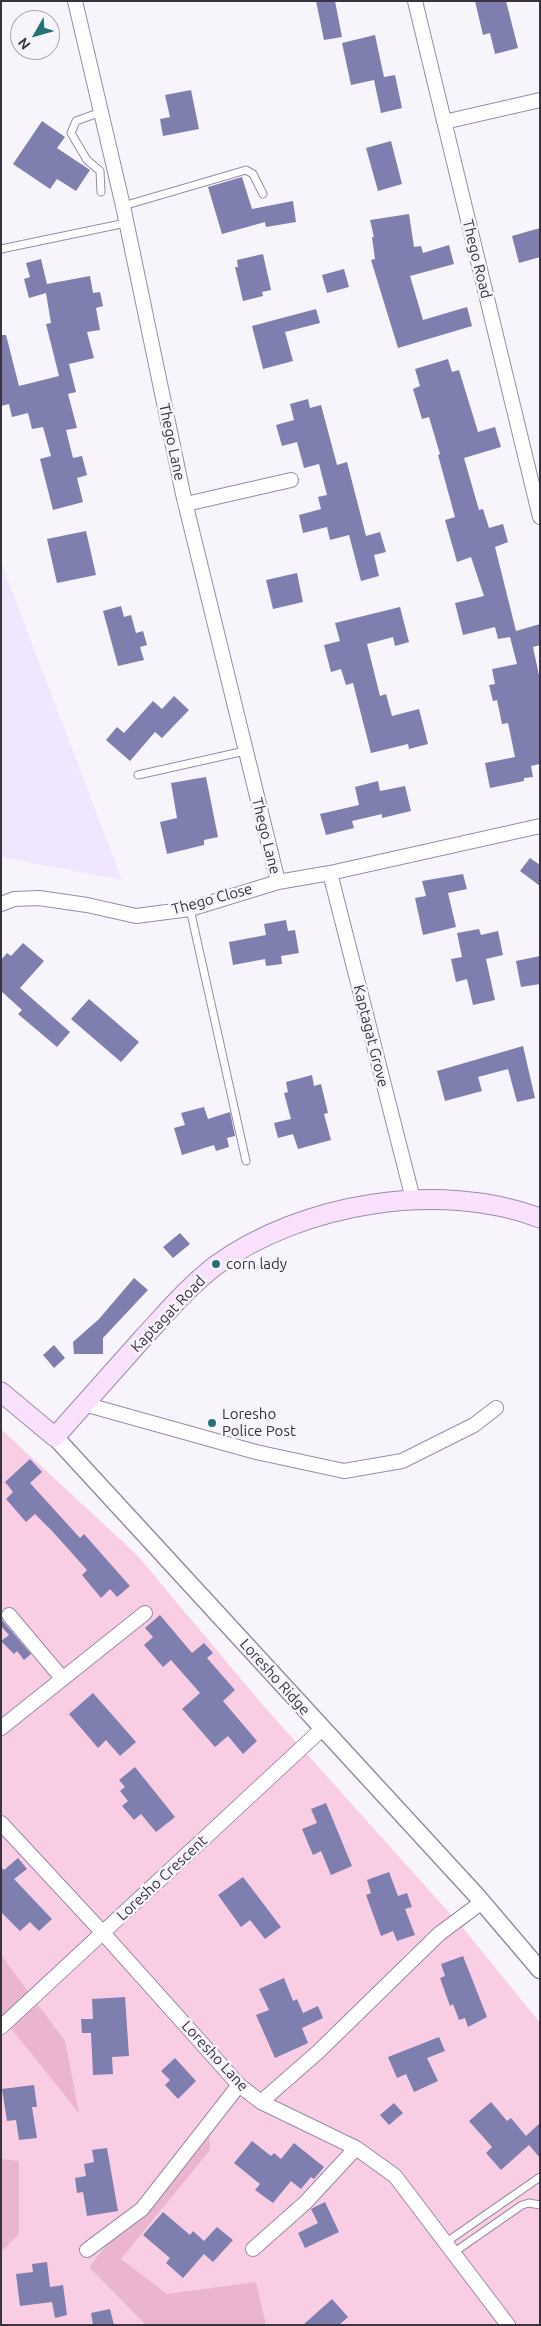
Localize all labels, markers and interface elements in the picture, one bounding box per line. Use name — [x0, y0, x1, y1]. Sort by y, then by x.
north arrow — [10, 10, 60, 60]
text: N — [14, 35, 33, 53]
street label: Thego Road — [459, 218, 495, 300]
street label: Thego Lane — [155, 402, 189, 482]
street label: Thego Lane — [248, 796, 284, 876]
street label: Thego Close — [170, 880, 254, 918]
street label: Kaptagat Grove — [350, 983, 392, 1089]
place label: corn lady — [226, 1255, 287, 1273]
marker: corn lady — [210, 1258, 222, 1270]
street label: Kaptagat Road — [127, 1272, 209, 1356]
place label: Loresho Police Post — [222, 1405, 296, 1440]
marker: Loresho Police Post — [206, 1417, 218, 1429]
street label: Loresho Ridge — [236, 1635, 314, 1719]
street label: Loresho Crescent — [113, 1832, 211, 1924]
street label: Loresho Lane — [178, 2017, 252, 2095]

